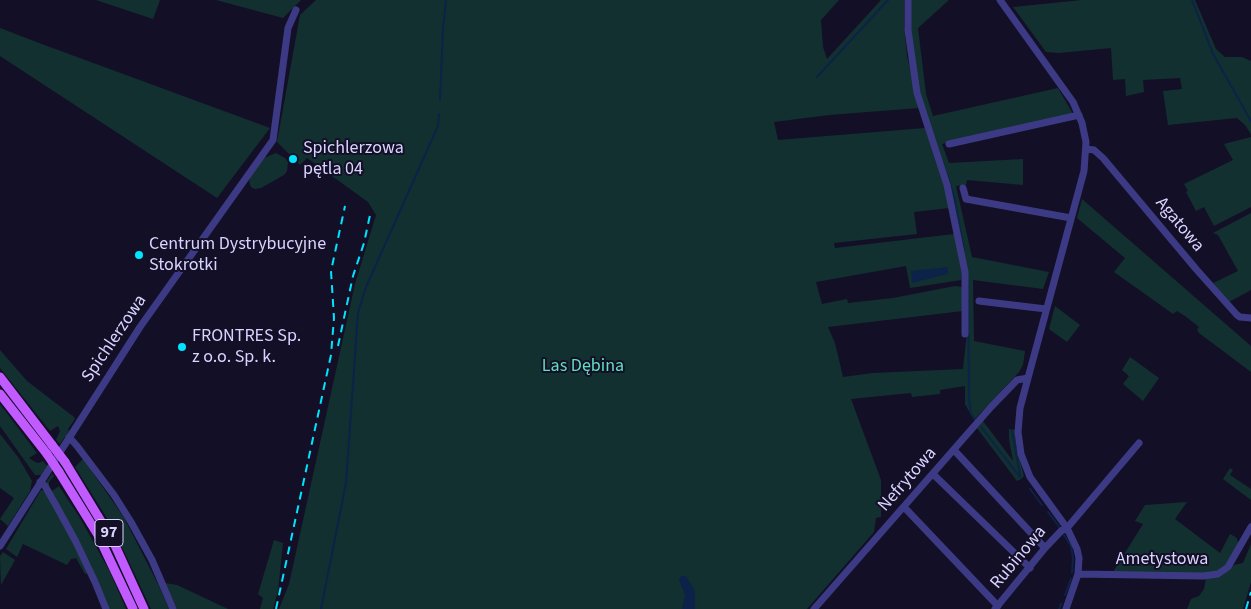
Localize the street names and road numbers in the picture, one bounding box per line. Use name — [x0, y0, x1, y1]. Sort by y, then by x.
street label: Agatowa — [1150, 193, 1208, 257]
street label: Spichlerzowa — [78, 291, 152, 387]
street label: Nefrytowa — [874, 443, 942, 517]
road number: 97 — [95, 520, 123, 546]
street label: Rubinowa — [986, 522, 1052, 594]
street label: Ametystowa — [1116, 549, 1208, 571]

